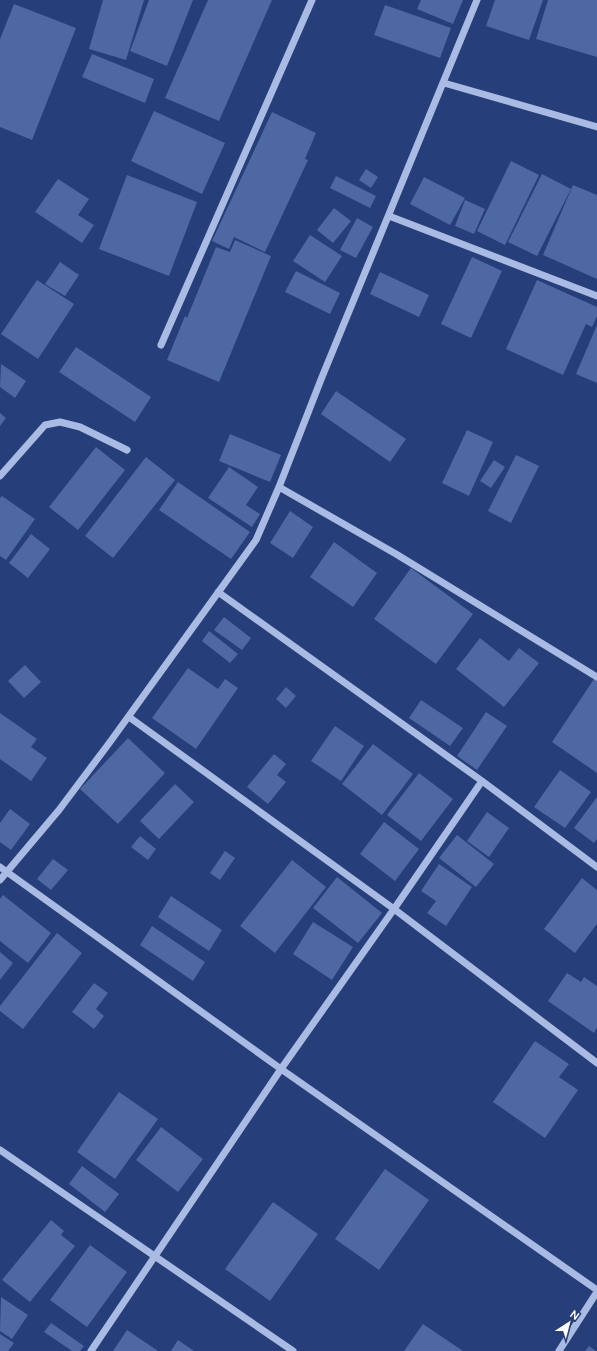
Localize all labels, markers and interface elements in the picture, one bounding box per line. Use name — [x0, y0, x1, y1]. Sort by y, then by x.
north arrow — [549, 1303, 589, 1343]
text: N — [568, 1307, 582, 1323]

